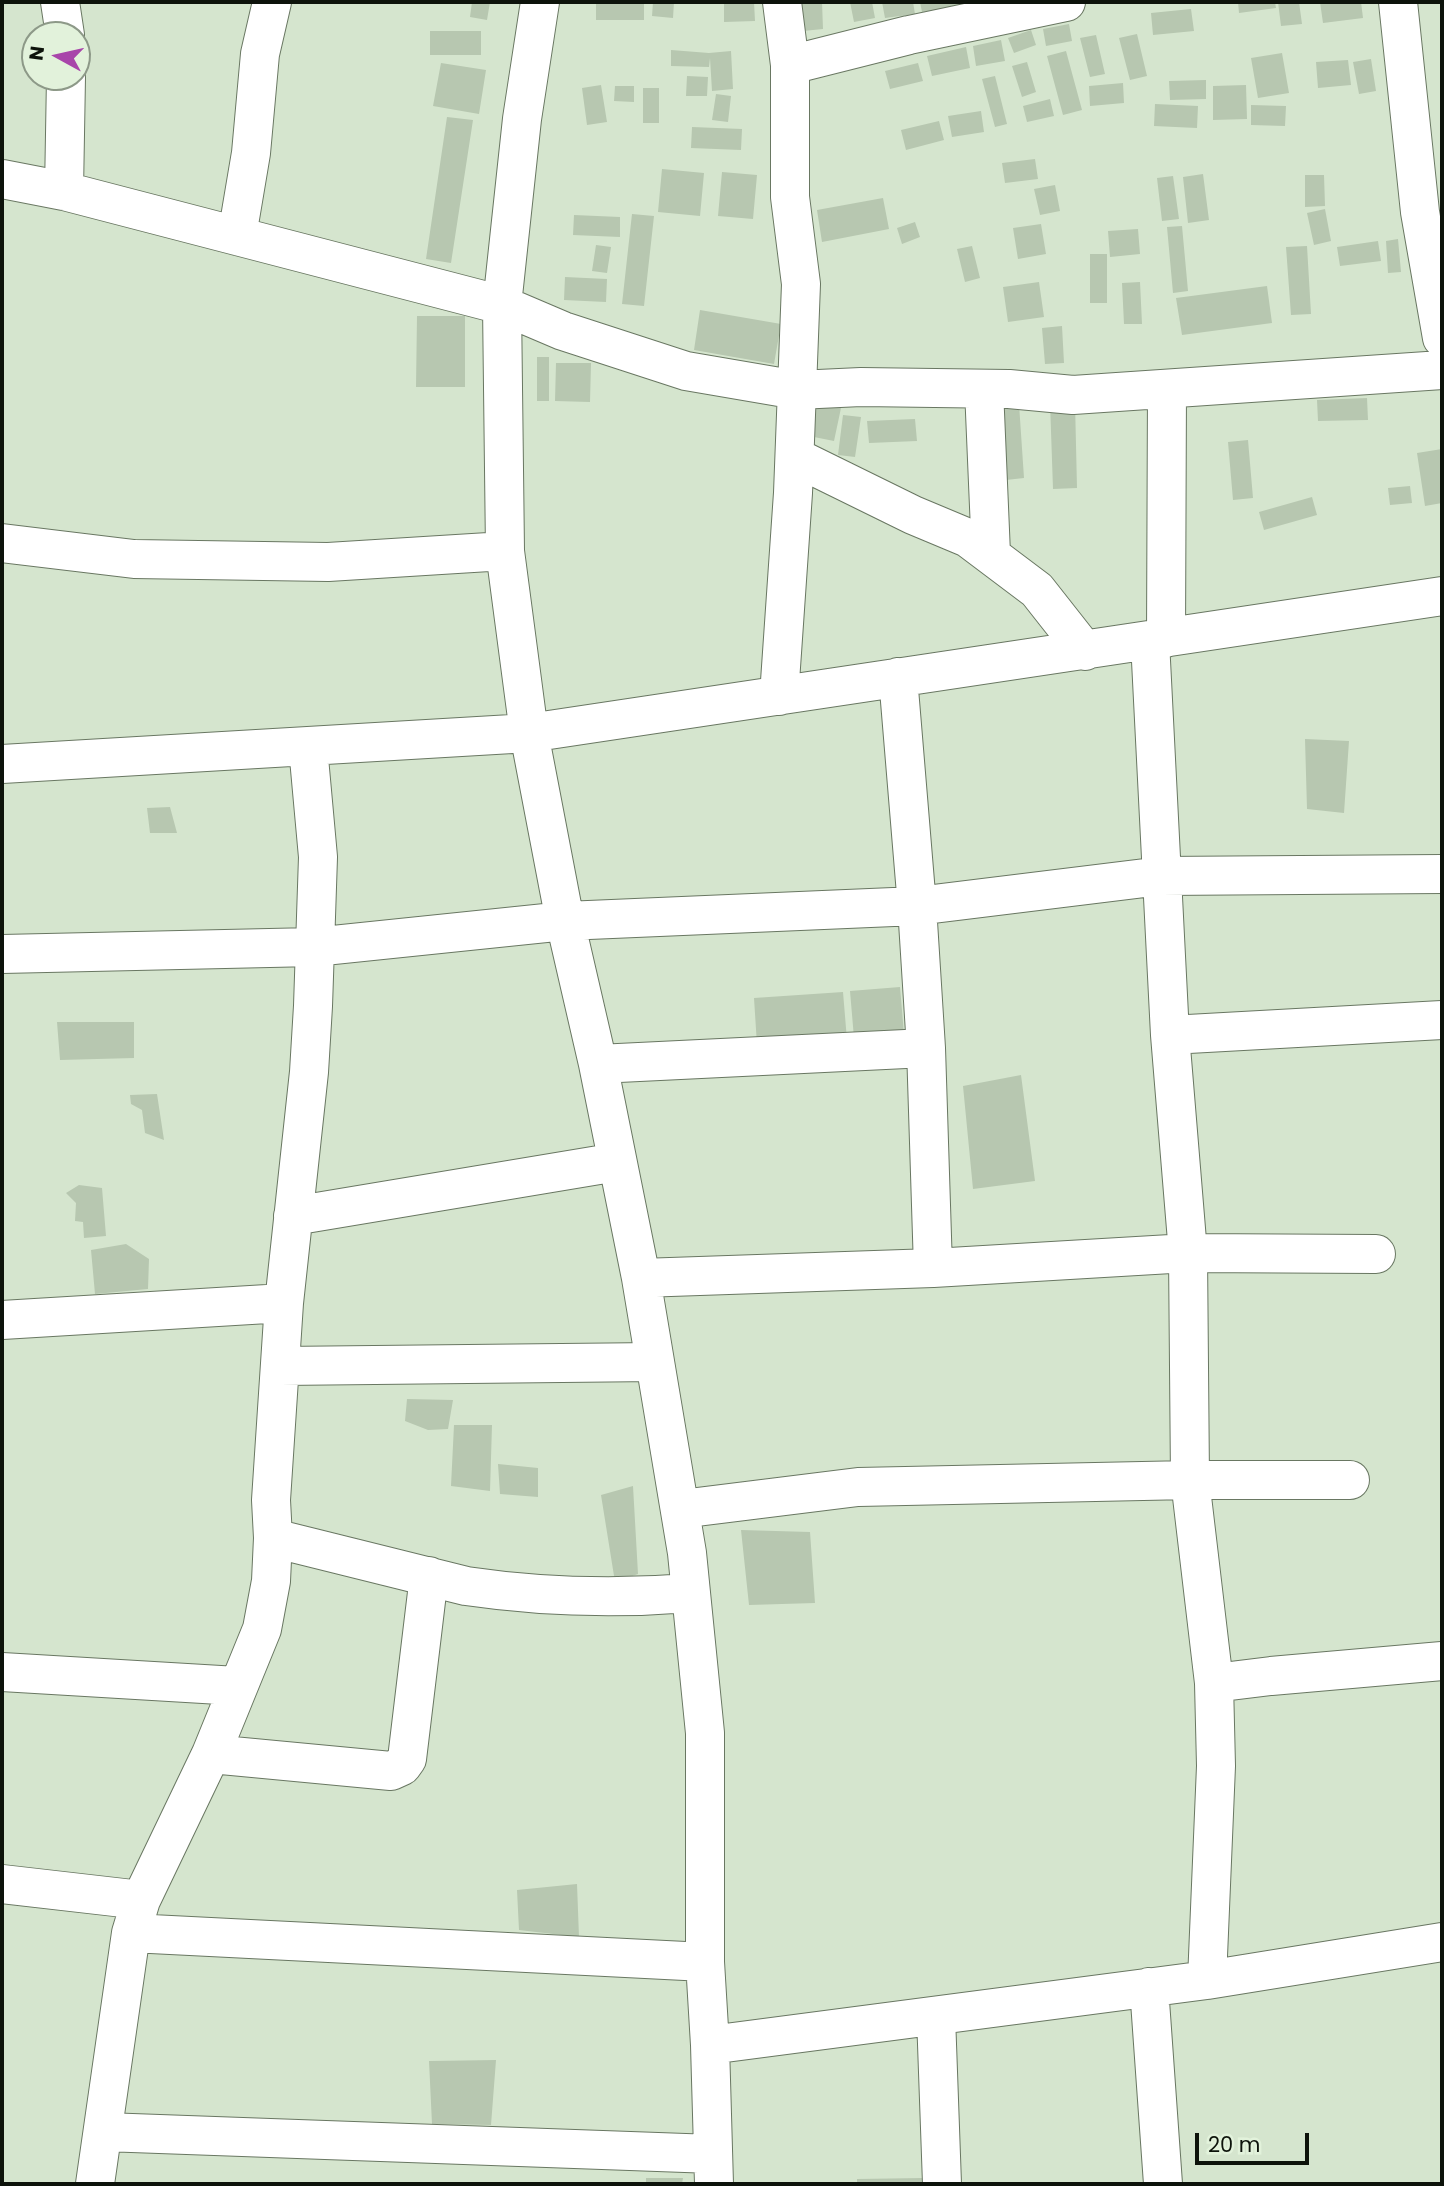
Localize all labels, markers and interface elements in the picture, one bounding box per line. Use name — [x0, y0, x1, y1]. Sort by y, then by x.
north arrow — [21, 21, 91, 91]
text: N — [22, 44, 51, 62]
scale bar — [1199, 2120, 1313, 2164]
text: 20 m — [1208, 2130, 1261, 2159]

